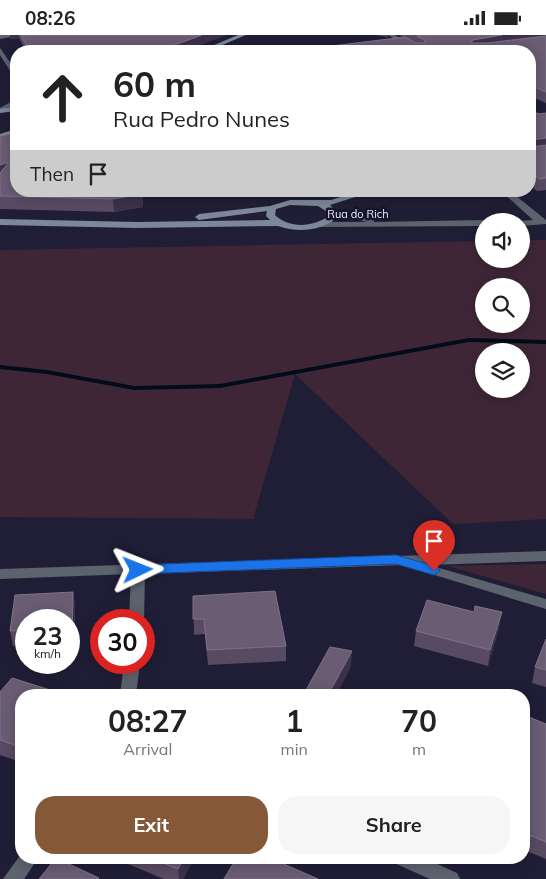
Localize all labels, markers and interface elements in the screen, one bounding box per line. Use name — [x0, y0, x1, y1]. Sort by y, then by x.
text: 08:26 — [25, 6, 75, 30]
text: 60 m — [113, 62, 196, 106]
icon: ahead — [30, 65, 95, 130]
text: Rua Pedro Nunes — [113, 105, 290, 133]
icon: arrive — [84, 160, 112, 188]
text: Then — [30, 162, 74, 186]
street label: Rua do Rich — [327, 207, 389, 221]
map controls — [475, 213, 530, 398]
button: sound — [475, 213, 530, 268]
button: search — [475, 278, 530, 333]
button: layers — [475, 343, 530, 398]
pin — [413, 520, 455, 571]
icon: arrive — [420, 527, 448, 555]
position arrow — [111, 543, 163, 595]
speed limit sign: 30 — [90, 609, 155, 674]
text: 23 — [32, 620, 63, 651]
text: km/h — [34, 646, 61, 661]
text: 08:27 — [108, 702, 188, 740]
text: 1 — [285, 702, 303, 740]
text: 70 — [401, 702, 437, 740]
text: Arrival — [123, 739, 172, 759]
text: min — [281, 739, 308, 759]
text: m — [412, 739, 426, 759]
button: Exit — [35, 796, 268, 854]
button: Share — [278, 796, 510, 854]

